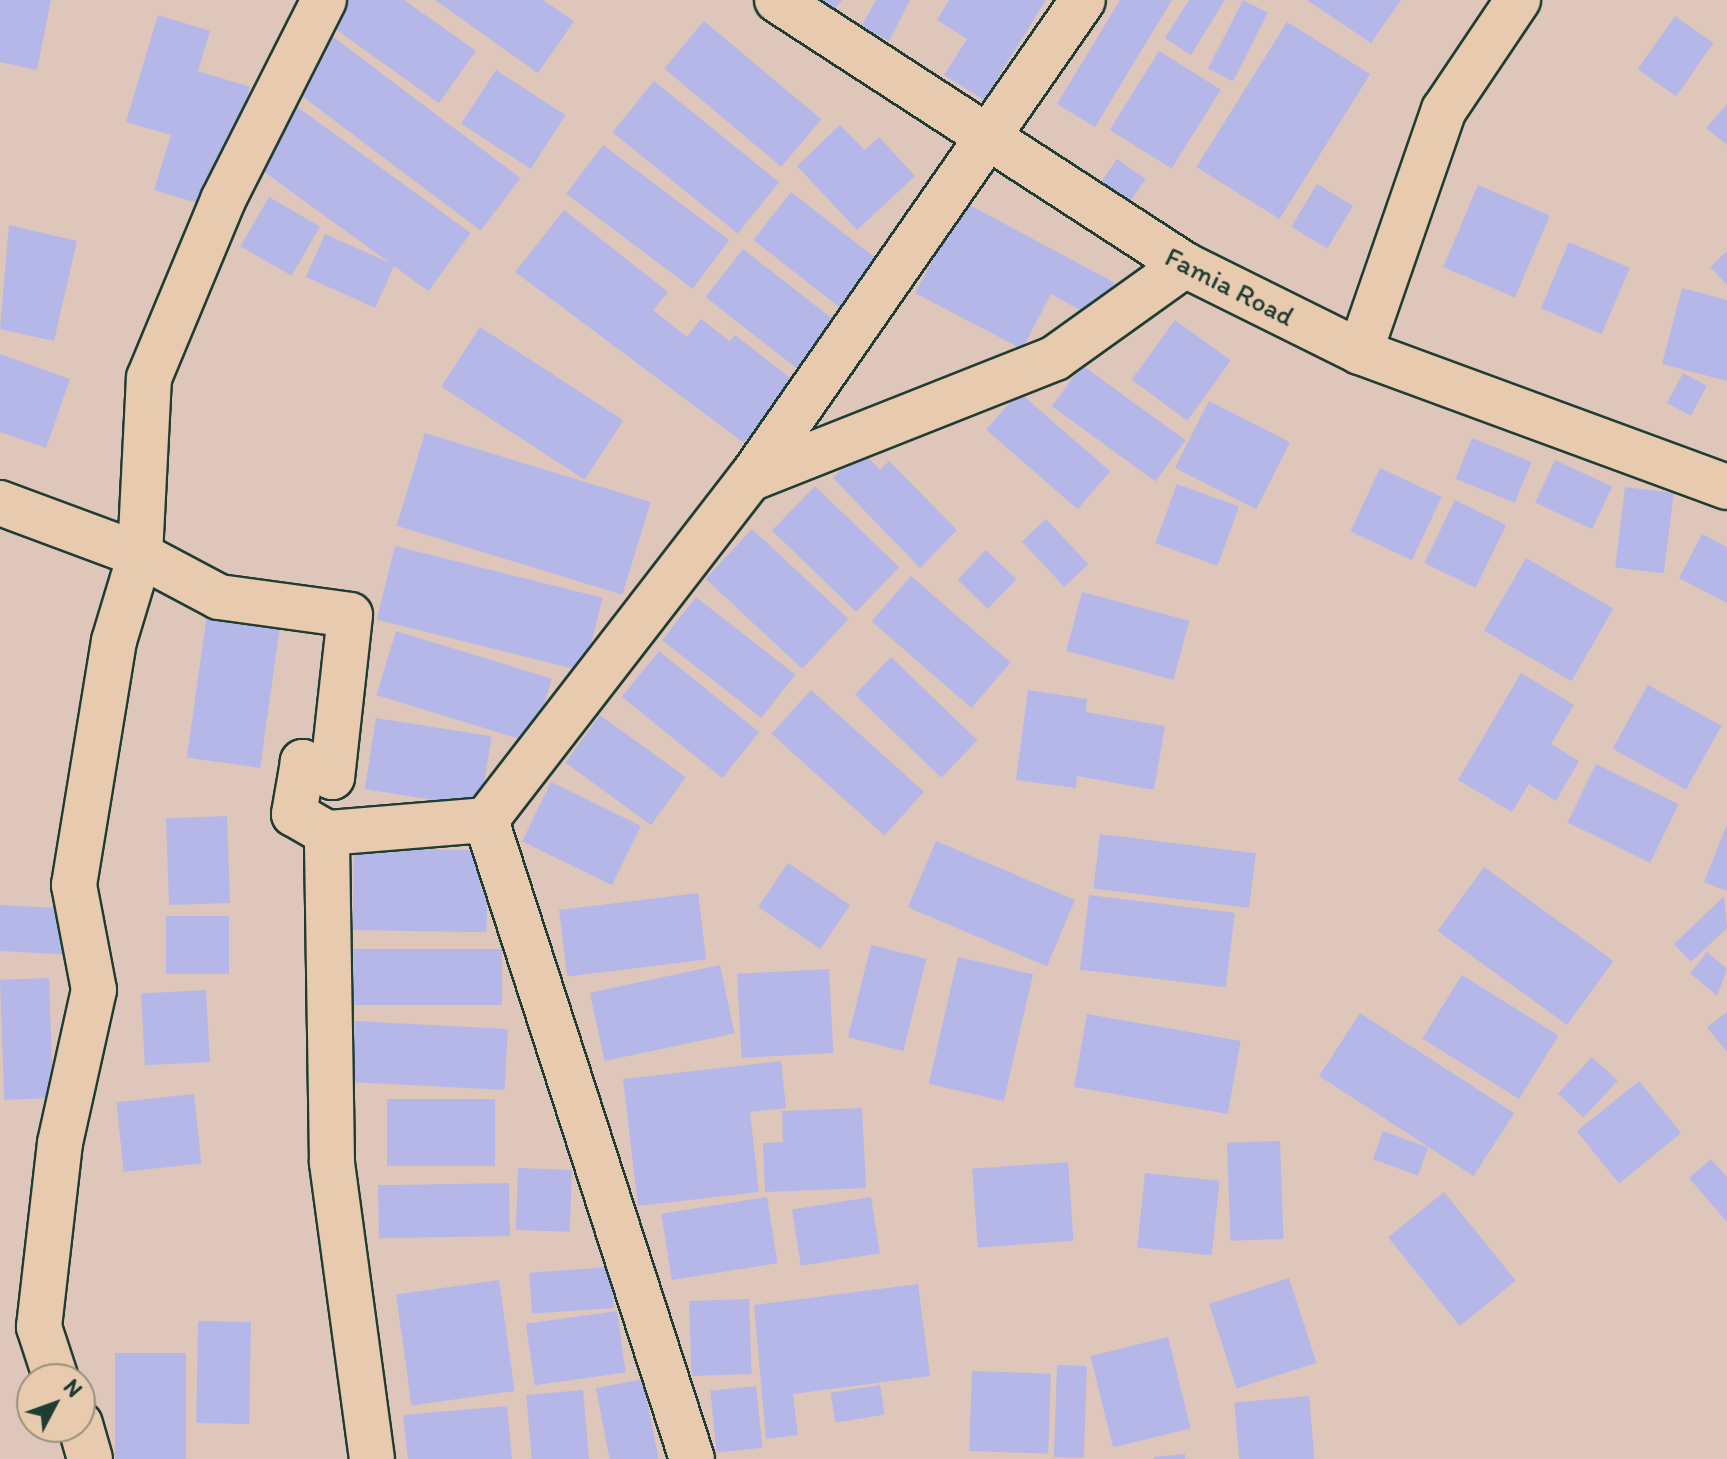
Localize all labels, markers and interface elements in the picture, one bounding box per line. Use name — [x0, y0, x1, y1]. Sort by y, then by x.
street label: Famia Road — [1160, 239, 1300, 333]
north arrow — [16, 1363, 96, 1443]
text: N — [58, 1374, 88, 1403]

